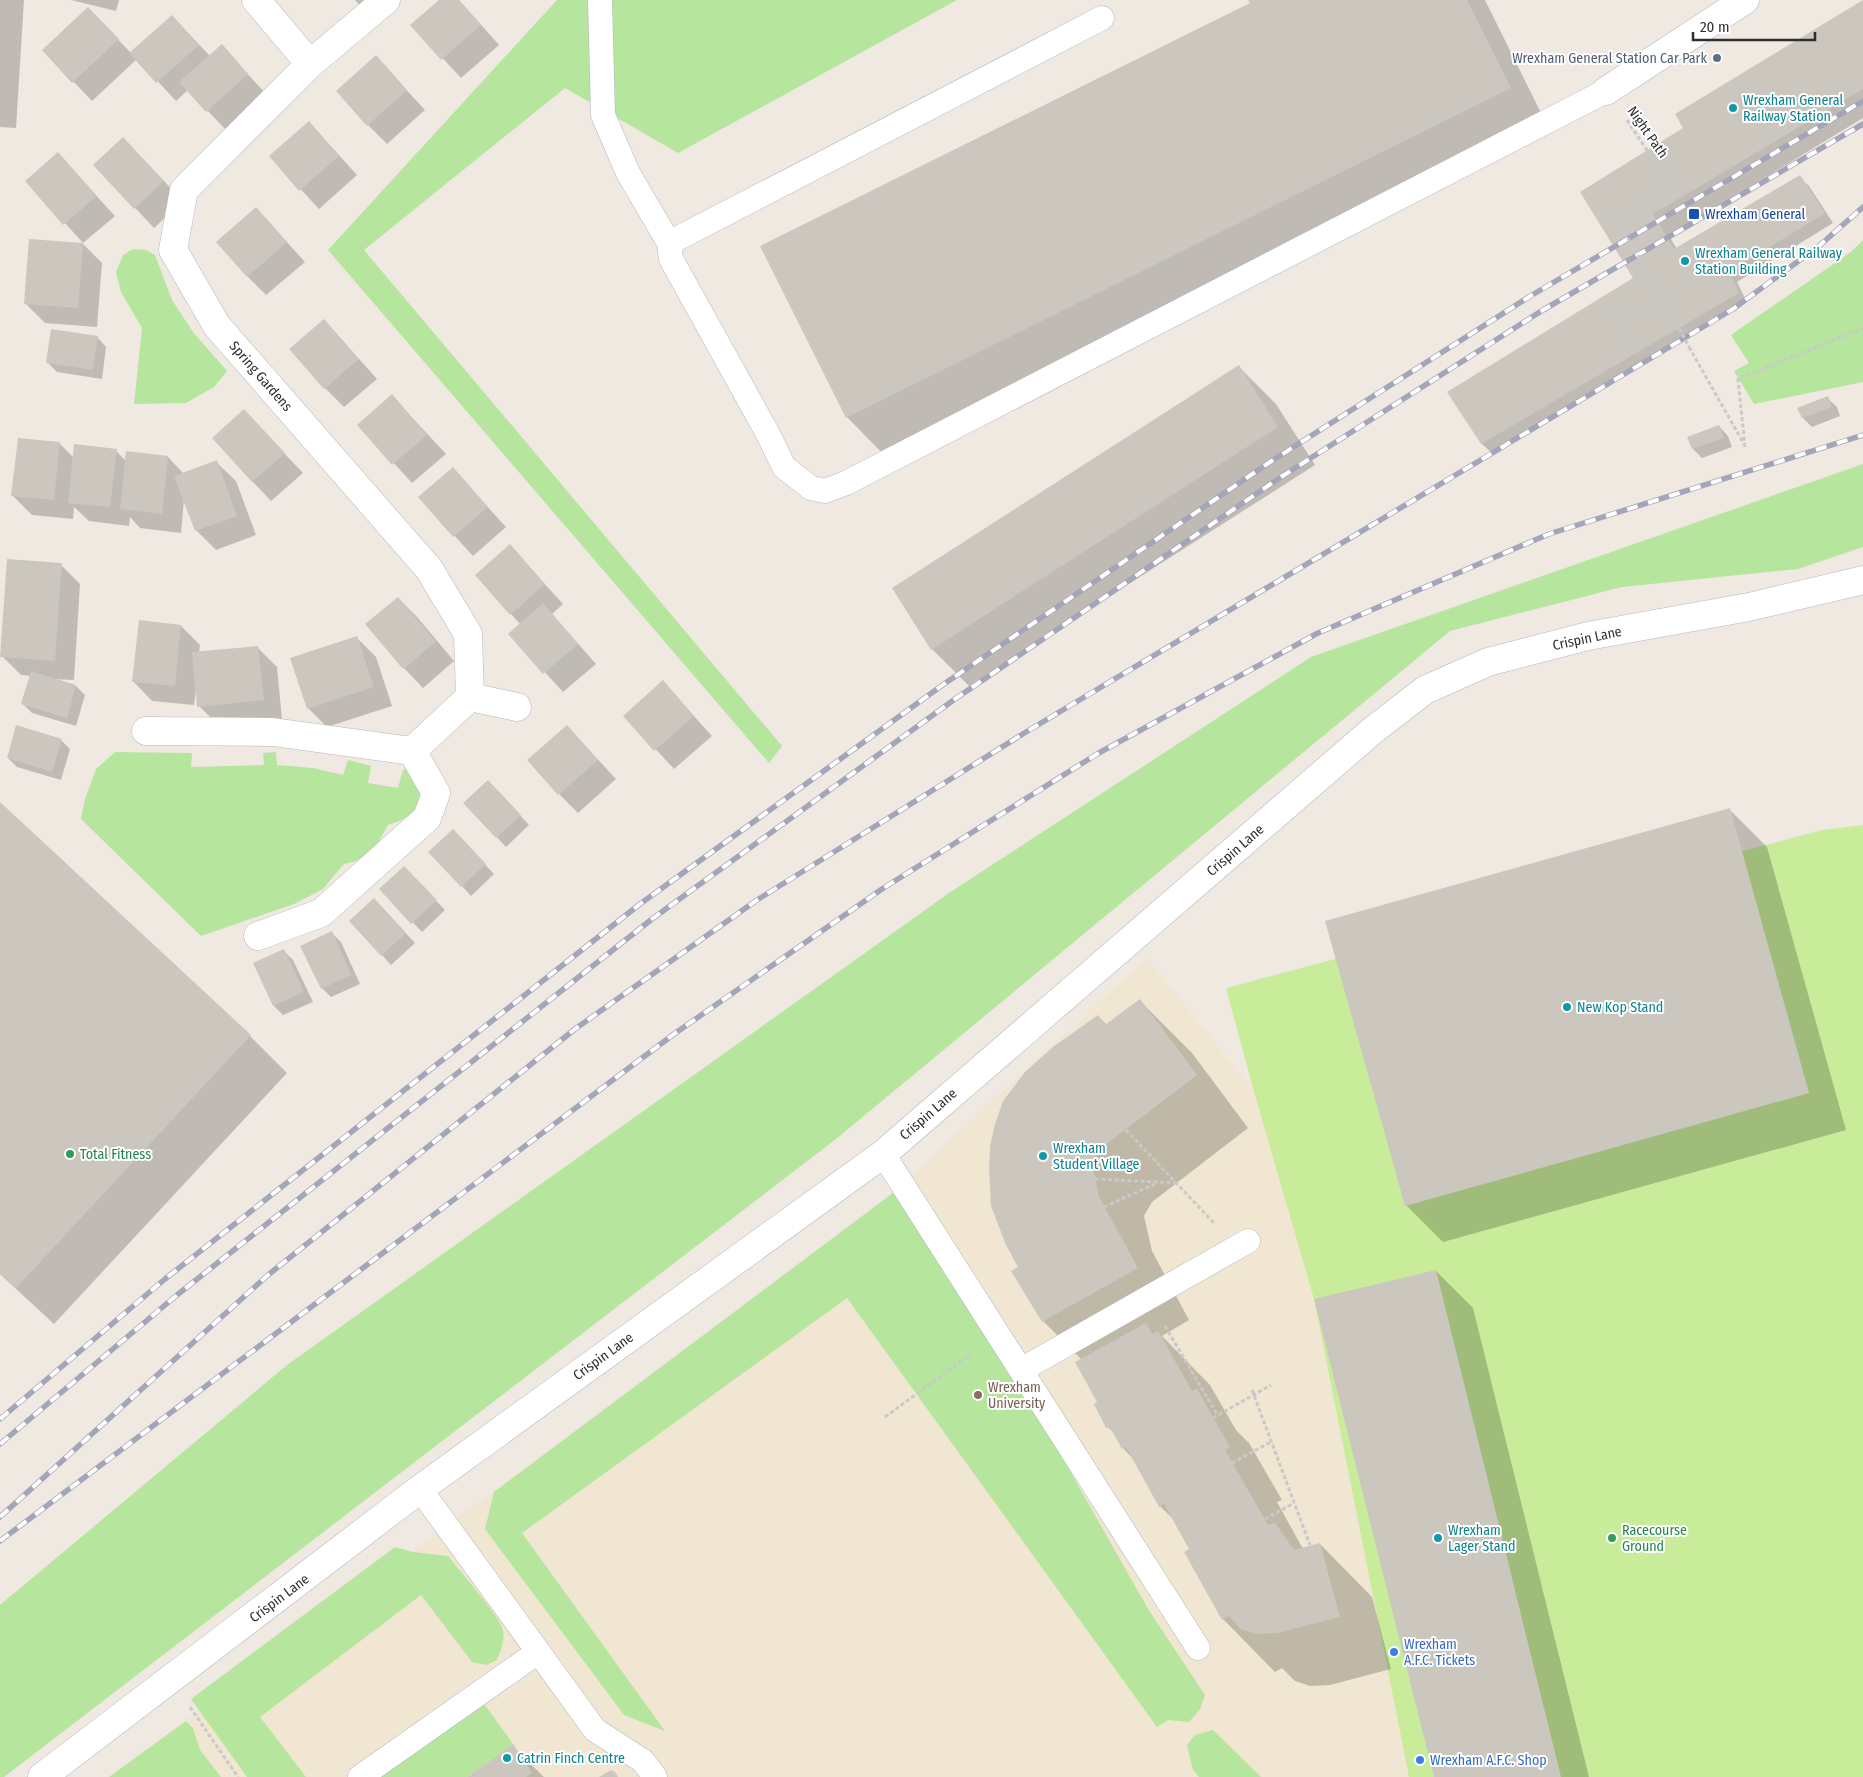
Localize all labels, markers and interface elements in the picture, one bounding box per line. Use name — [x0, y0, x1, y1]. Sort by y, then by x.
scale bar — [1693, 10, 1816, 42]
text: 20 m — [1700, 18, 1730, 36]
place label: Wrexham General Station Car Park — [1512, 50, 1707, 67]
marker: Wrexham General Station Car Park — [1711, 52, 1723, 64]
place label: Wrexham General Railway Station — [1743, 92, 1844, 125]
marker: Wrexham General Railway Station — [1727, 102, 1739, 114]
street label: Night Path — [1624, 103, 1672, 161]
place label: Wrexham General — [1705, 206, 1806, 223]
marker: Wrexham General — [1687, 207, 1701, 221]
place label: Wrexham General Railway Station Building — [1695, 245, 1843, 278]
marker: Wrexham General Railway Station Building — [1679, 255, 1691, 267]
street label: Spring Gardens — [226, 338, 296, 415]
street label: Crispin Lane — [1551, 623, 1623, 654]
street label: Crispin Lane — [1203, 821, 1267, 880]
place label: New Kop Stand — [1577, 999, 1663, 1016]
marker: New Kop Stand — [1561, 1001, 1573, 1013]
street label: Crispin Lane — [896, 1085, 960, 1144]
place label: Wrexham Student Village — [1053, 1140, 1140, 1173]
place label: Total Fitness — [80, 1146, 151, 1163]
marker: Total Fitness — [64, 1148, 76, 1160]
marker: Wrexham Student Village — [1037, 1150, 1049, 1162]
street label: Crispin Lane — [570, 1329, 637, 1384]
place label: Wrexham University — [988, 1379, 1046, 1412]
marker: Wrexham University — [972, 1389, 984, 1401]
place label: Wrexham Lager Stand — [1448, 1522, 1515, 1555]
place label: Racecourse Ground — [1622, 1522, 1687, 1555]
marker: Wrexham Lager Stand — [1432, 1532, 1444, 1544]
marker: Racecourse Ground — [1606, 1532, 1618, 1544]
street label: Crispin Lane — [246, 1570, 313, 1626]
place label: Wrexham A.F.C. Tickets — [1404, 1636, 1475, 1669]
marker: Wrexham A.F.C. Tickets — [1388, 1646, 1400, 1658]
place label: Catrin Finch Centre — [517, 1750, 625, 1767]
marker: Catrin Finch Centre — [501, 1752, 513, 1764]
place label: Wrexham A.F.C. Shop — [1430, 1752, 1547, 1769]
marker: Wrexham A.F.C. Shop — [1414, 1754, 1426, 1766]

